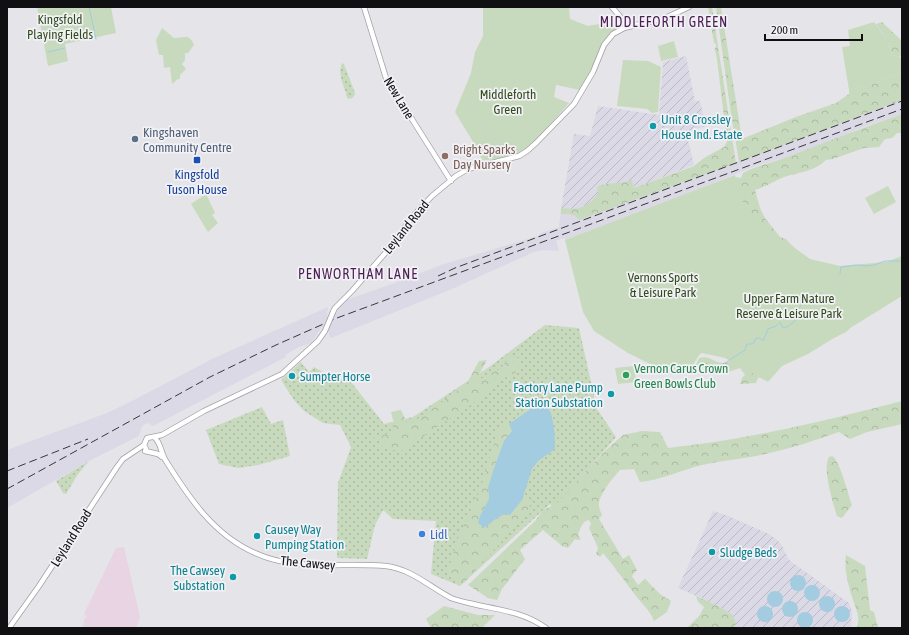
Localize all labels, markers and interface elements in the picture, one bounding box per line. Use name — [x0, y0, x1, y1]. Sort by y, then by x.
park label: Kingsfold Playing Fields — [27, 12, 93, 42]
district label: MIDDLEFORTH GREEN — [600, 14, 728, 30]
scale bar — [765, 16, 862, 42]
text: 200 m — [771, 23, 798, 37]
street label: New Lane — [381, 74, 417, 122]
park label: Middleforth Green — [480, 87, 536, 117]
place label: Unit 8 Crossley House Ind. Estate — [661, 112, 743, 142]
marker: Unit 8 Crossley House Ind. Estate — [648, 121, 658, 131]
place label: Kingshaven Community Centre — [143, 125, 232, 155]
marker: Kingshaven Community Centre — [130, 134, 140, 144]
place label: Bright Sparks Day Nursery — [453, 142, 516, 172]
marker: Bright Sparks Day Nursery — [440, 151, 450, 161]
marker: Kingsfold Tuson House — [192, 155, 202, 165]
place label: Kingsfold Tuson House — [167, 167, 227, 197]
street label: Leyland Road — [380, 197, 432, 257]
district label: PENWORTHAM LANE — [298, 266, 418, 282]
park label: Vernons Sports & Leisure Park — [628, 270, 699, 300]
park label: Upper Farm Nature Reserve & Leisure Park — [736, 291, 842, 321]
place label: Vernon Carus Crown Green Bowls Club — [634, 361, 728, 391]
place label: Sumpter Horse — [300, 369, 370, 384]
marker: Vernon Carus Crown Green Bowls Club — [621, 370, 631, 380]
marker: Sumpter Horse — [287, 371, 297, 381]
place label: Factory Lane Pump Station Substation — [513, 380, 603, 410]
marker: Factory Lane Pump Station Substation — [606, 389, 616, 399]
street label: Leyland Road — [47, 507, 95, 569]
place label: Causey Way Pumping Station — [265, 522, 344, 552]
place label: Lidl — [430, 527, 448, 542]
marker: Lidl — [417, 529, 427, 539]
marker: Causey Way Pumping Station — [252, 531, 262, 541]
place label: Sludge Beds — [720, 545, 778, 560]
marker: Sludge Beds — [707, 547, 717, 557]
street label: The Cawsey — [280, 553, 337, 573]
place label: The Cawsey Substation — [170, 563, 226, 593]
marker: The Cawsey Substation — [228, 572, 238, 582]

